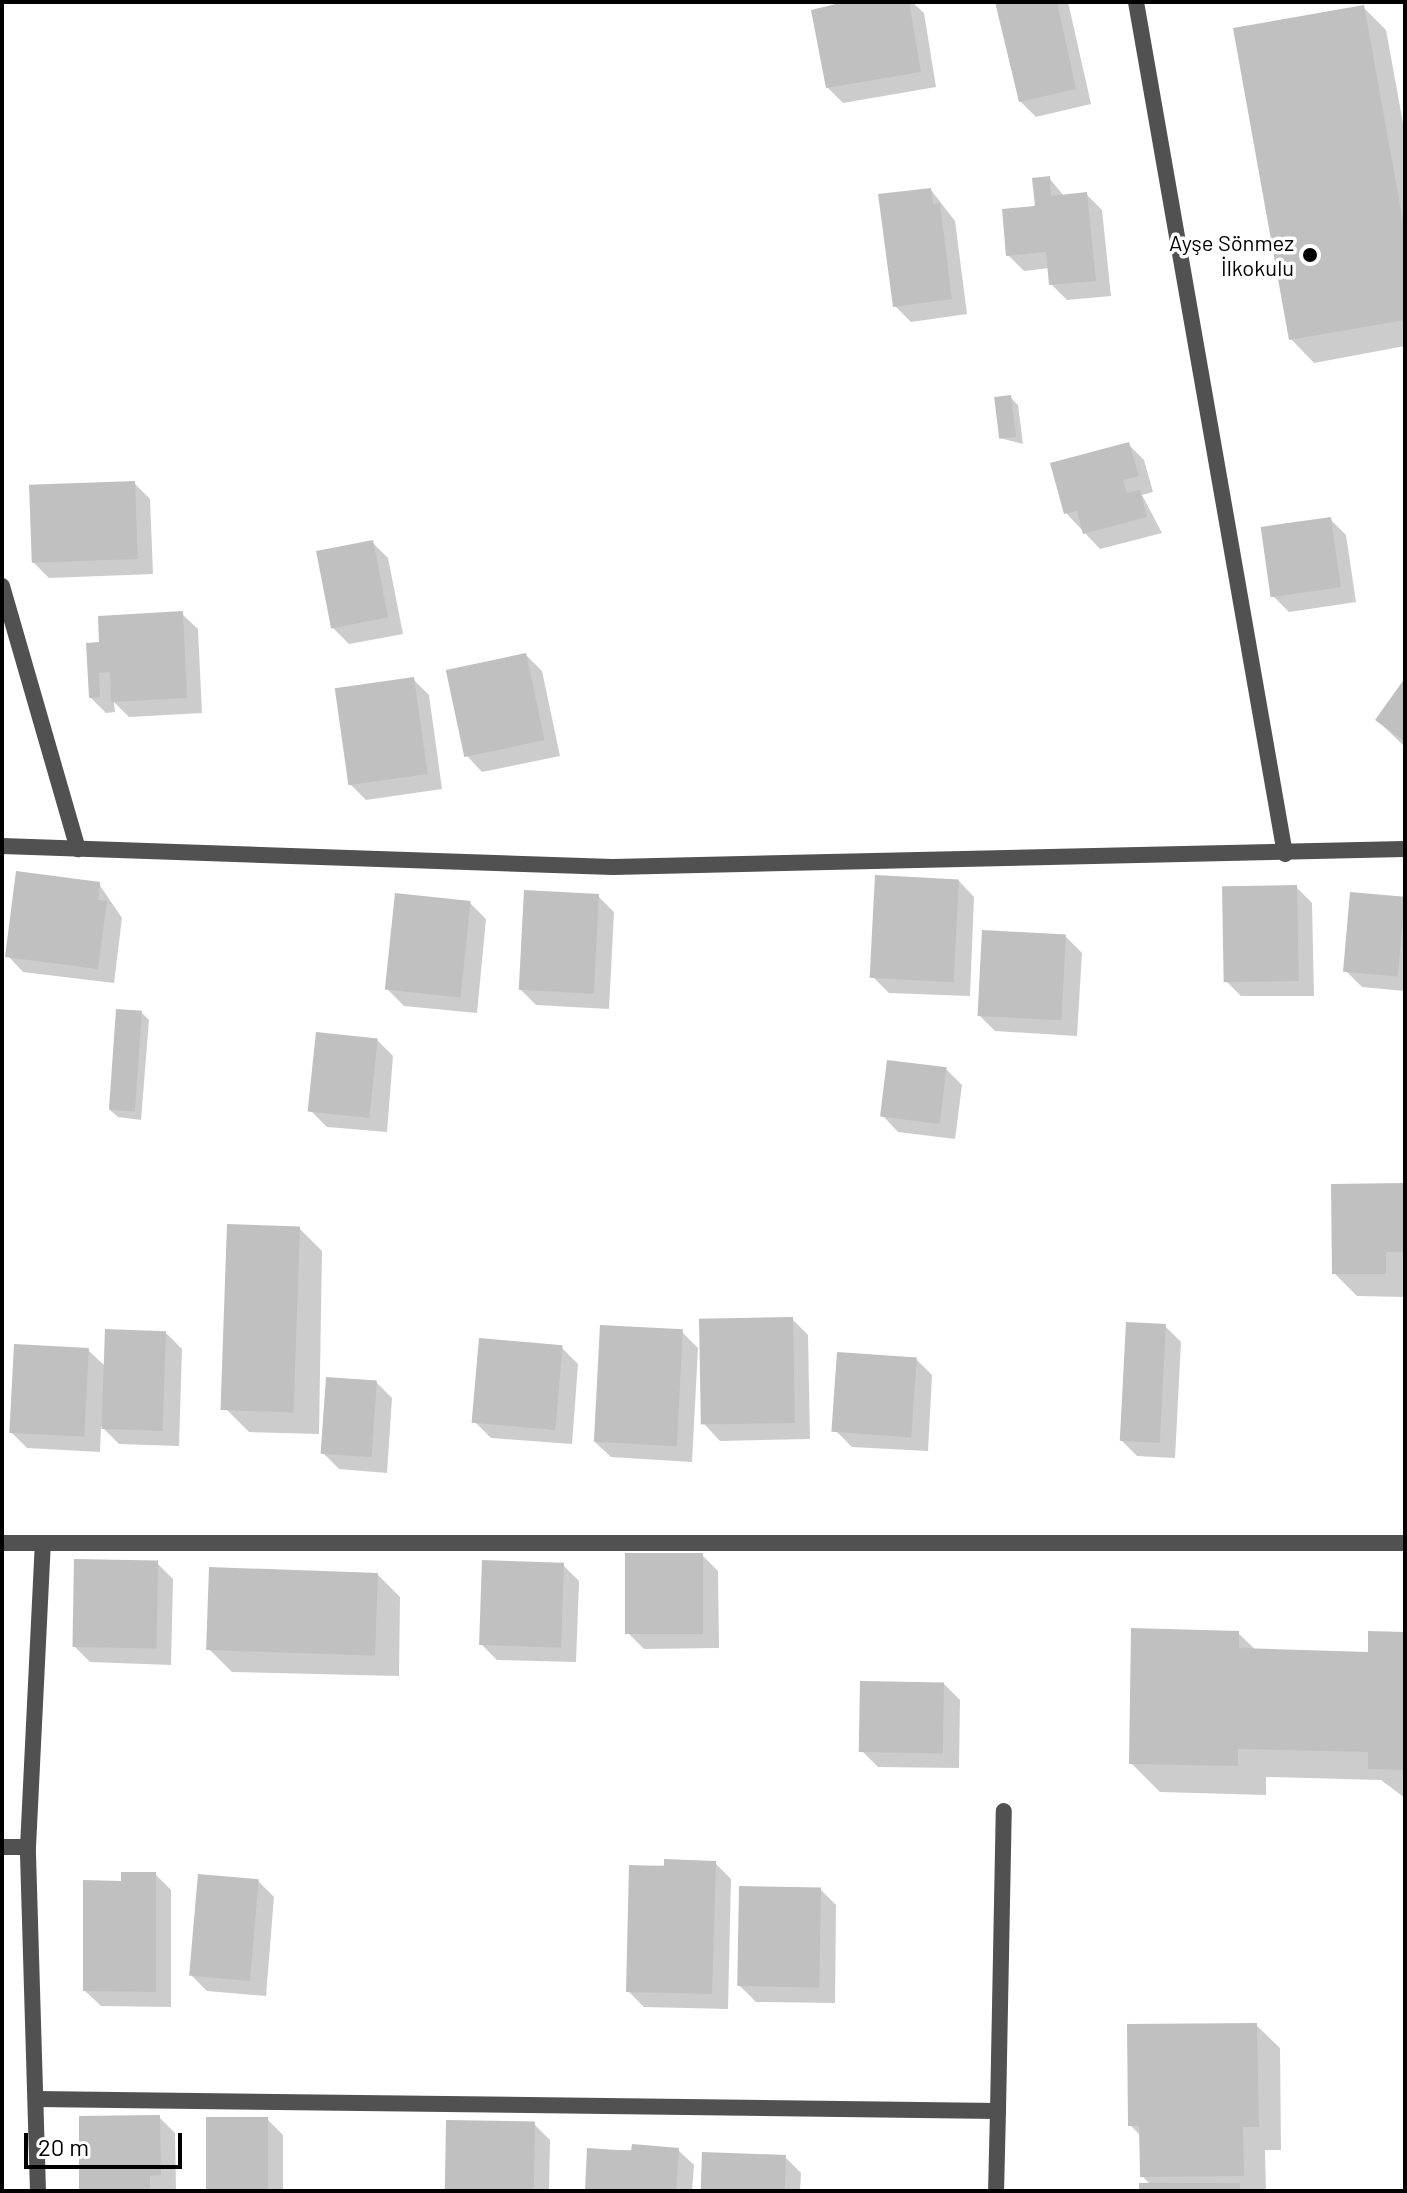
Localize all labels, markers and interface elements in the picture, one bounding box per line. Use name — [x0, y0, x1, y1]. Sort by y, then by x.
place label: Ayşe Sönmez İlkokulu — [1169, 229, 1294, 280]
marker: Ayşe Sönmez İlkokulu — [1301, 246, 1319, 264]
scale bar — [28, 2117, 186, 2167]
text: 20 m — [38, 2132, 89, 2161]

